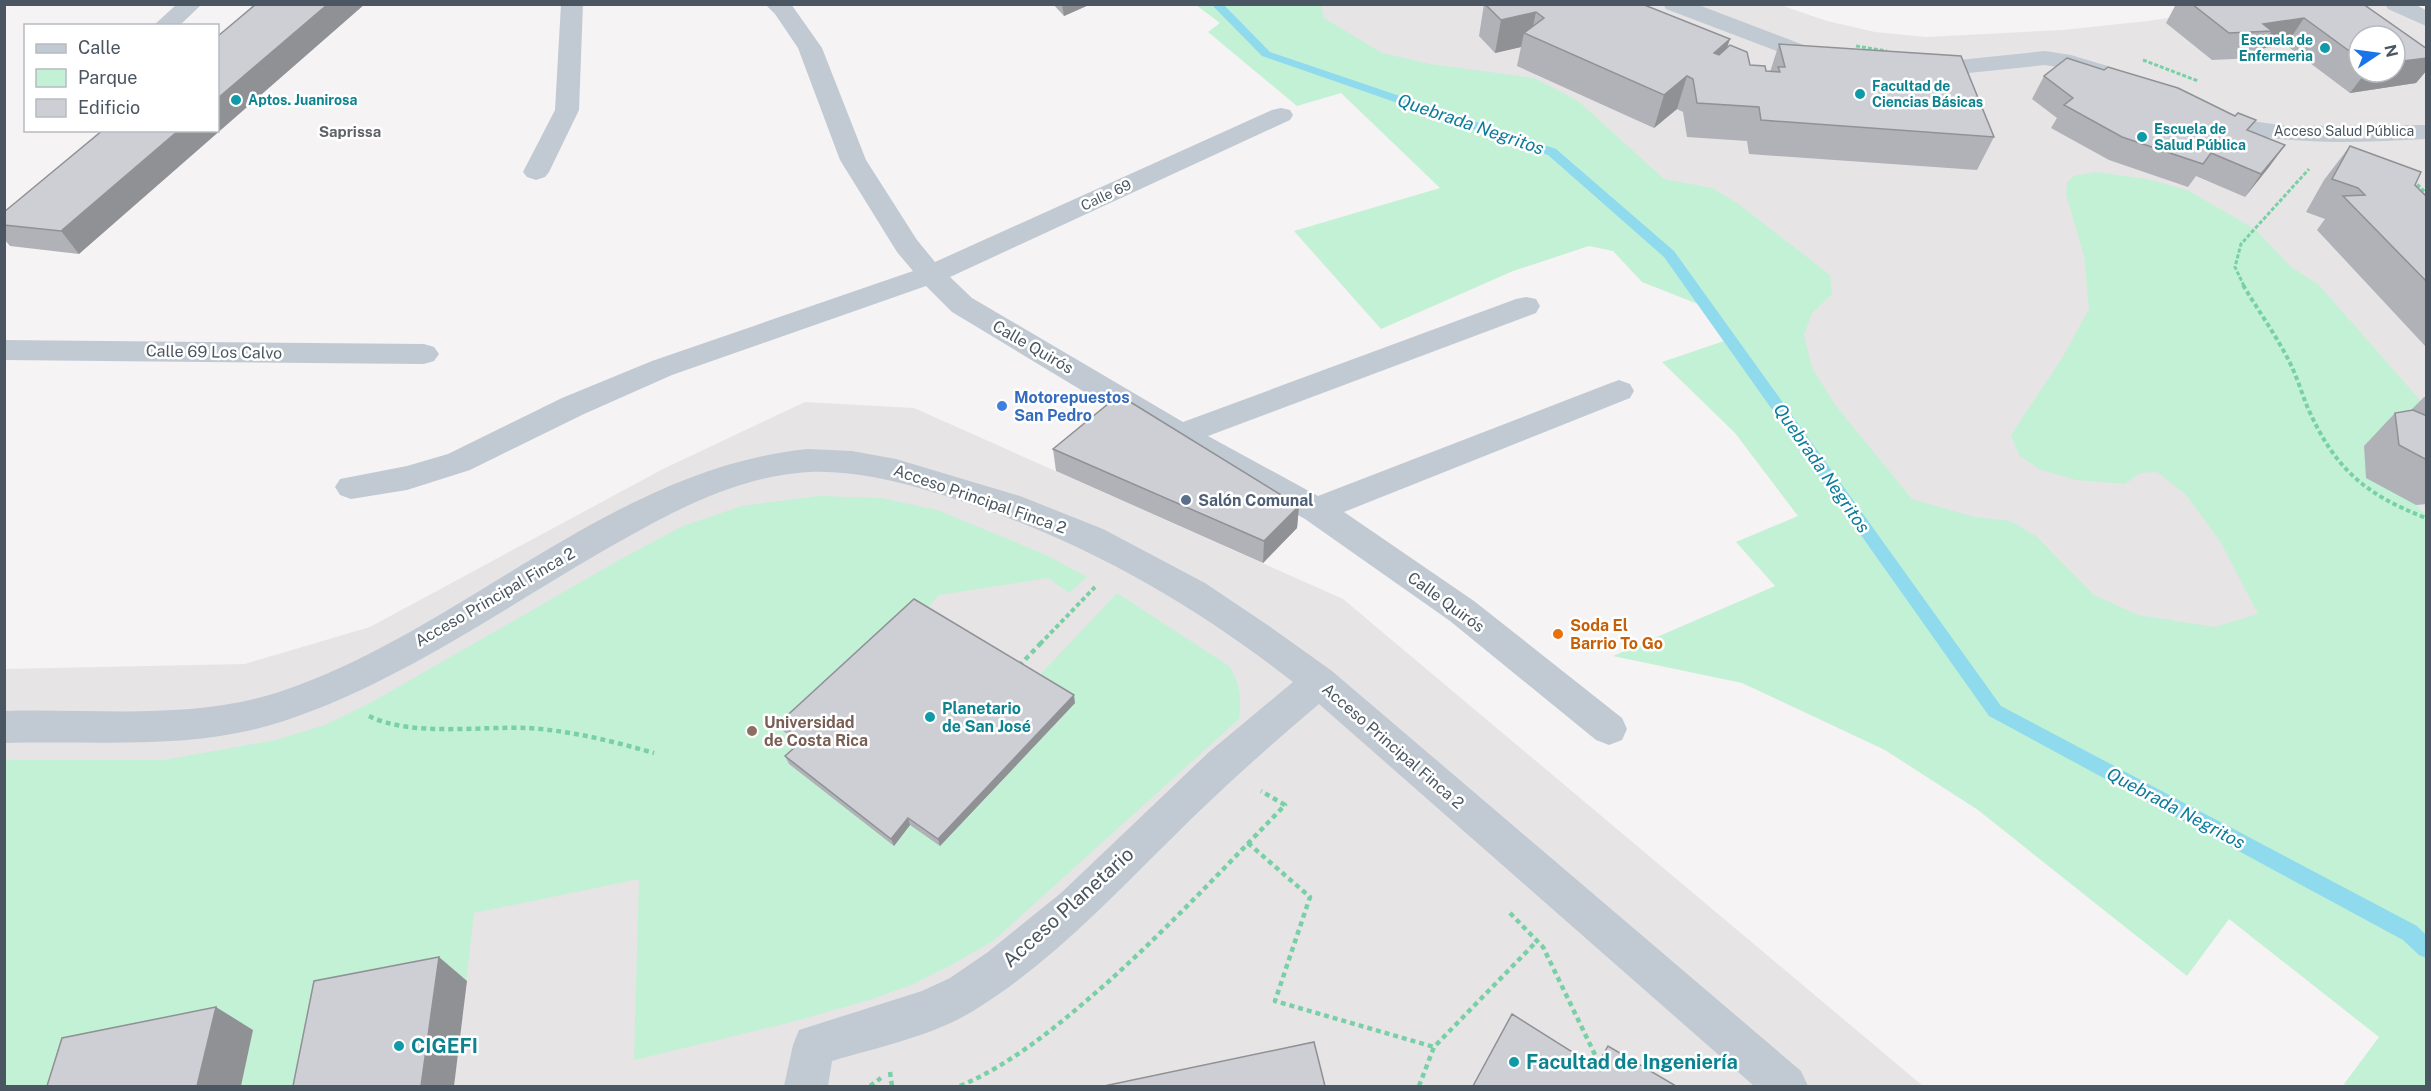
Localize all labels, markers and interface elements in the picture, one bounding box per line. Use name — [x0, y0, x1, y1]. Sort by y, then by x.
legend — [24, 24, 219, 132]
north arrow — [2347, 24, 2407, 84]
place label: Escuela de Enfermerìa — [2239, 32, 2313, 64]
text: Calle — [78, 37, 121, 58]
marker: Escuela de Enfermerìa — [2318, 41, 2332, 55]
text: N — [2380, 43, 2402, 59]
text: Parque — [78, 67, 138, 88]
place label: Facultad de Ciencias Básicas — [1872, 78, 1983, 110]
marker: Facultad de Ciencias Básicas — [1853, 87, 1867, 101]
water label: Quebrada Negritos — [1395, 89, 1547, 159]
place label: Aptos. Juanirosa — [248, 92, 358, 108]
marker: Aptos. Juanirosa — [229, 93, 243, 107]
text: Edificio — [78, 97, 140, 118]
place label: Escuela de Salud Pública — [2154, 121, 2246, 153]
district label: Saprissa — [319, 123, 381, 140]
street label: Acceso Salud Pública — [2274, 123, 2414, 139]
marker: Escuela de Salud Pública — [2135, 130, 2149, 144]
street label: Calle 69 — [1078, 176, 1134, 214]
street label: Calle Quirós — [989, 316, 1077, 378]
street label: Calle 69 Los Calvo — [146, 341, 282, 363]
place label: Motorepuestos San Pedro — [1014, 388, 1130, 425]
marker: Motorepuestos San Pedro — [995, 399, 1009, 413]
water label: Quebrada Negritos — [1769, 399, 1875, 537]
street label: Acceso Principal Finca 2 — [891, 460, 1069, 538]
place label: Salón Comunal — [1198, 491, 1314, 510]
marker: Salón Comunal — [1179, 493, 1193, 507]
street label: Acceso Principal Finca 2 — [412, 543, 578, 651]
street label: Calle Quirós — [1404, 568, 1488, 636]
place label: Soda El Barrio To Go — [1570, 616, 1663, 653]
marker: Soda El Barrio To Go — [1551, 627, 1565, 641]
street label: Acceso Principal Finca 2 — [1318, 679, 1468, 813]
place label: Planetario de San José — [942, 699, 1031, 736]
marker: Planetario de San José — [923, 710, 937, 724]
place label: Universidad de Costa Rica — [764, 713, 868, 750]
marker: Universidad de Costa Rica — [745, 724, 759, 738]
water label: Quebrada Negritos — [2103, 763, 2249, 853]
street label: Acceso Planetario — [998, 842, 1138, 972]
place label: CIGEFI — [411, 1034, 478, 1058]
marker: CIGEFI — [392, 1039, 406, 1053]
place label: Facultad de Ingeniería — [1526, 1050, 1738, 1074]
marker: Facultad de Ingeniería — [1507, 1055, 1521, 1069]

